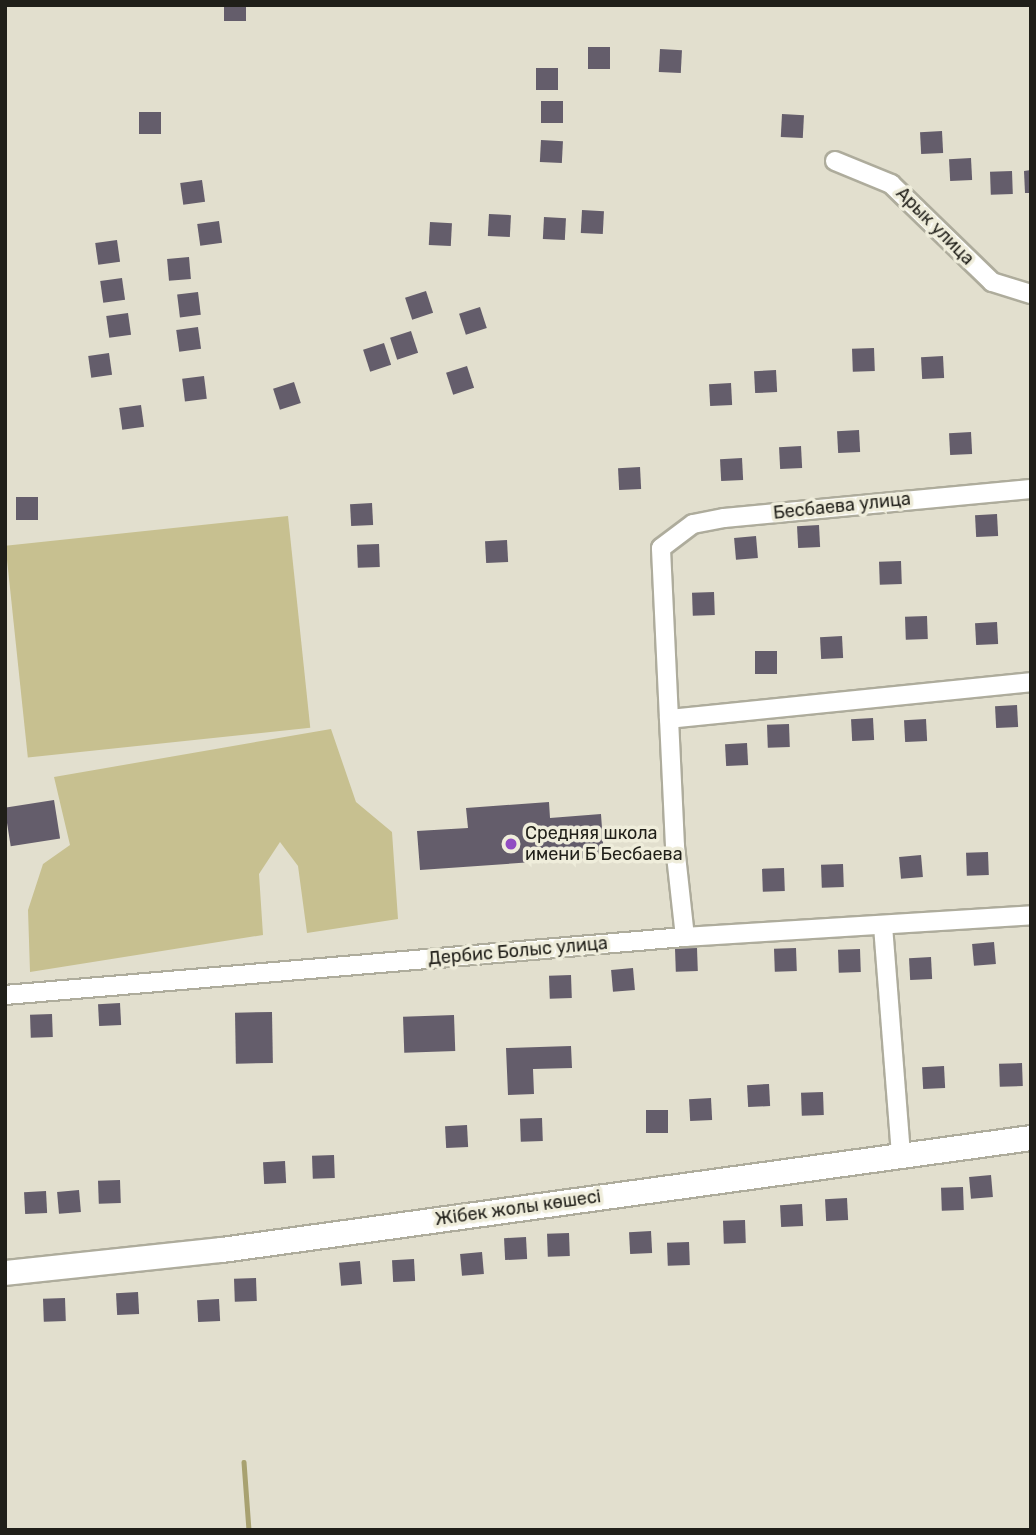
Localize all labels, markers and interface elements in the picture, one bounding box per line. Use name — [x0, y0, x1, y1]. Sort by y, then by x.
street label: Арык улица — [892, 183, 978, 269]
street label: Бесбаева улица — [772, 488, 912, 524]
place label: Средняя школа имени Б Бесбаева — [525, 823, 683, 866]
marker: Средняя школа имени Б Бесбаева — [503, 836, 519, 852]
street label: Дербис Болыс улица — [427, 932, 609, 970]
street label: Жібек жолы көшесі — [434, 1186, 602, 1230]

